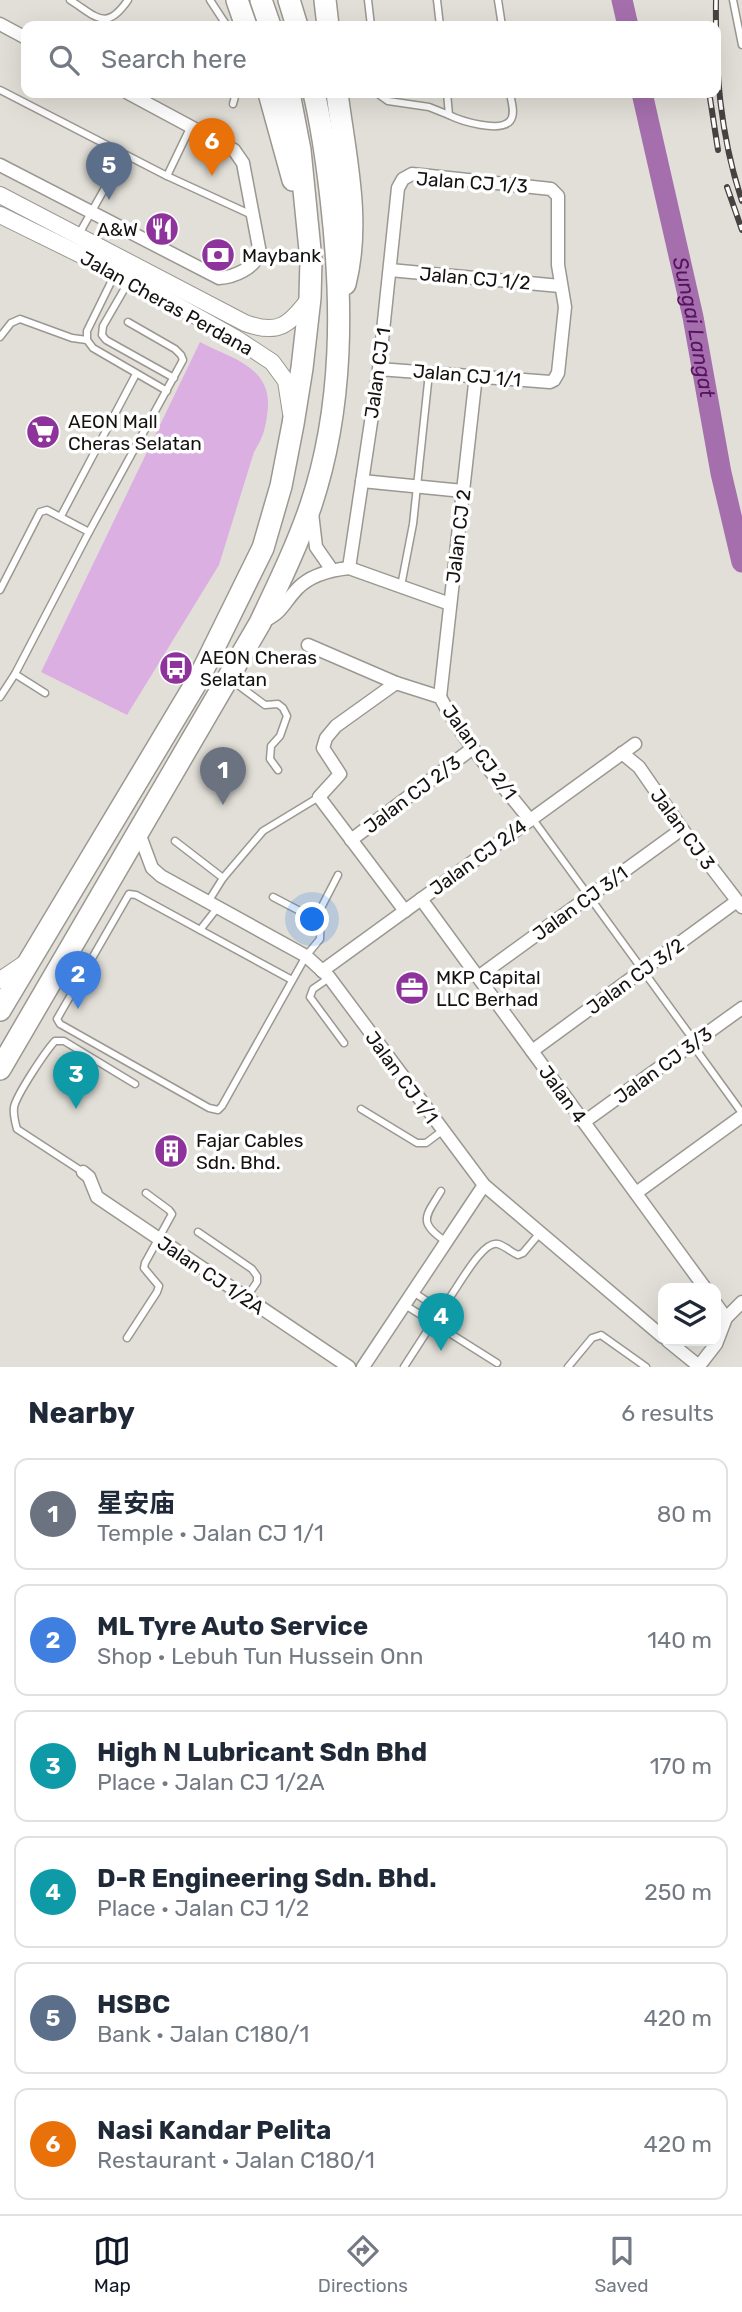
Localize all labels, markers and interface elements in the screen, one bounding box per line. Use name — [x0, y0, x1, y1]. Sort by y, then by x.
search box — [21, 21, 721, 98]
icon: search — [45, 41, 83, 79]
text: Search here — [101, 44, 247, 75]
pin: 6 — [189, 118, 235, 176]
pin: 5 — [86, 142, 132, 200]
street label: Jalan CJ 1/3 — [415, 167, 529, 198]
restaurant icon: A&W — [143, 210, 181, 248]
place label: A&W — [97, 218, 138, 241]
bank icon: Maybank — [199, 236, 237, 274]
place label: Maybank — [242, 244, 321, 267]
street label: Jalan Cheras Perdana — [76, 246, 257, 361]
water label: Sungai Langat — [668, 254, 720, 401]
street label: Jalan CJ 1/2 — [419, 262, 531, 295]
street label: Jalan CJ 1 — [360, 326, 395, 420]
street label: Jalan CJ 1/1 — [412, 359, 522, 392]
place label: AEON Mall Cheras Selatan — [68, 410, 202, 455]
supermarket icon: AEON Mall Cheras Selatan — [24, 413, 62, 451]
street label: Jalan CJ 2 — [441, 488, 476, 584]
place label: AEON Cheras Selatan — [200, 646, 317, 691]
bus stop icon: AEON Cheras Selatan — [157, 649, 195, 687]
street label: Jalan CJ 2/1 — [438, 700, 522, 804]
pin: 1 — [200, 747, 246, 805]
street label: Jalan CJ 2/3 — [360, 751, 465, 838]
street label: Jalan CJ 3 — [646, 784, 720, 874]
street label: Jalan CJ 2/4 — [425, 814, 531, 900]
street label: Jalan CJ 3/1 — [528, 861, 632, 946]
your location — [295, 902, 329, 936]
street label: Jalan CJ 3/2 — [582, 933, 688, 1019]
pin: 2 — [55, 951, 101, 1009]
place label: MKP Capital LLC Berhad — [436, 966, 541, 1011]
office icon: MKP Capital LLC Berhad — [393, 969, 431, 1007]
street label: Jalan CJ 3/3 — [610, 1022, 717, 1109]
street label: Jalan CJ 1/1 — [360, 1027, 443, 1128]
pin: 3 — [53, 1051, 99, 1109]
street label: Jalan 4 — [534, 1061, 591, 1128]
place label: Fajar Cables Sdn. Bhd. — [196, 1129, 303, 1174]
building icon: Fajar Cables Sdn. Bhd. — [152, 1132, 190, 1170]
street label: Jalan CJ 1/2A — [153, 1231, 269, 1320]
map controls — [658, 1283, 721, 1346]
button: layers — [658, 1283, 721, 1346]
pin: 4 — [418, 1293, 464, 1351]
text: Nearby — [28, 1395, 135, 1431]
text: 6 results — [621, 1399, 714, 1427]
text: 星安庙 — [97, 1488, 175, 1519]
text: 1 — [47, 1500, 59, 1528]
text: 80 m — [657, 1500, 712, 1528]
text: Temple · Jalan CJ 1/1 — [97, 1519, 324, 1547]
text: ML Tyre Auto Service — [97, 1611, 368, 1642]
text: 2 — [46, 1626, 60, 1654]
text: 140 m — [647, 1626, 712, 1654]
text: Shop · Lebuh Tun Hussein Onn — [97, 1642, 423, 1670]
text: High N Lubricant Sdn Bhd — [97, 1737, 427, 1768]
text: 3 — [45, 1752, 61, 1780]
text: 170 m — [650, 1752, 712, 1780]
text: Place · Jalan CJ 1/2A — [97, 1768, 325, 1796]
text: D-R Engineering Sdn. Bhd. — [97, 1863, 437, 1894]
text: 4 — [45, 1878, 61, 1906]
text: 250 m — [644, 1878, 712, 1906]
text: Place · Jalan CJ 1/2 — [97, 1894, 309, 1922]
text: HSBC — [97, 1989, 170, 2020]
text: 5 — [46, 2004, 60, 2032]
text: 420 m — [644, 2004, 712, 2032]
text: Bank · Jalan C180/1 — [97, 2020, 309, 2048]
text: Nasi Kandar Pelita — [97, 2115, 331, 2146]
text: 6 — [46, 2130, 60, 2158]
text: 420 m — [644, 2130, 712, 2158]
text: Restaurant · Jalan C180/1 — [97, 2146, 375, 2174]
tab: Map — [93, 2232, 131, 2297]
tab: Directions — [318, 2232, 408, 2297]
tab: Saved — [594, 2232, 649, 2297]

